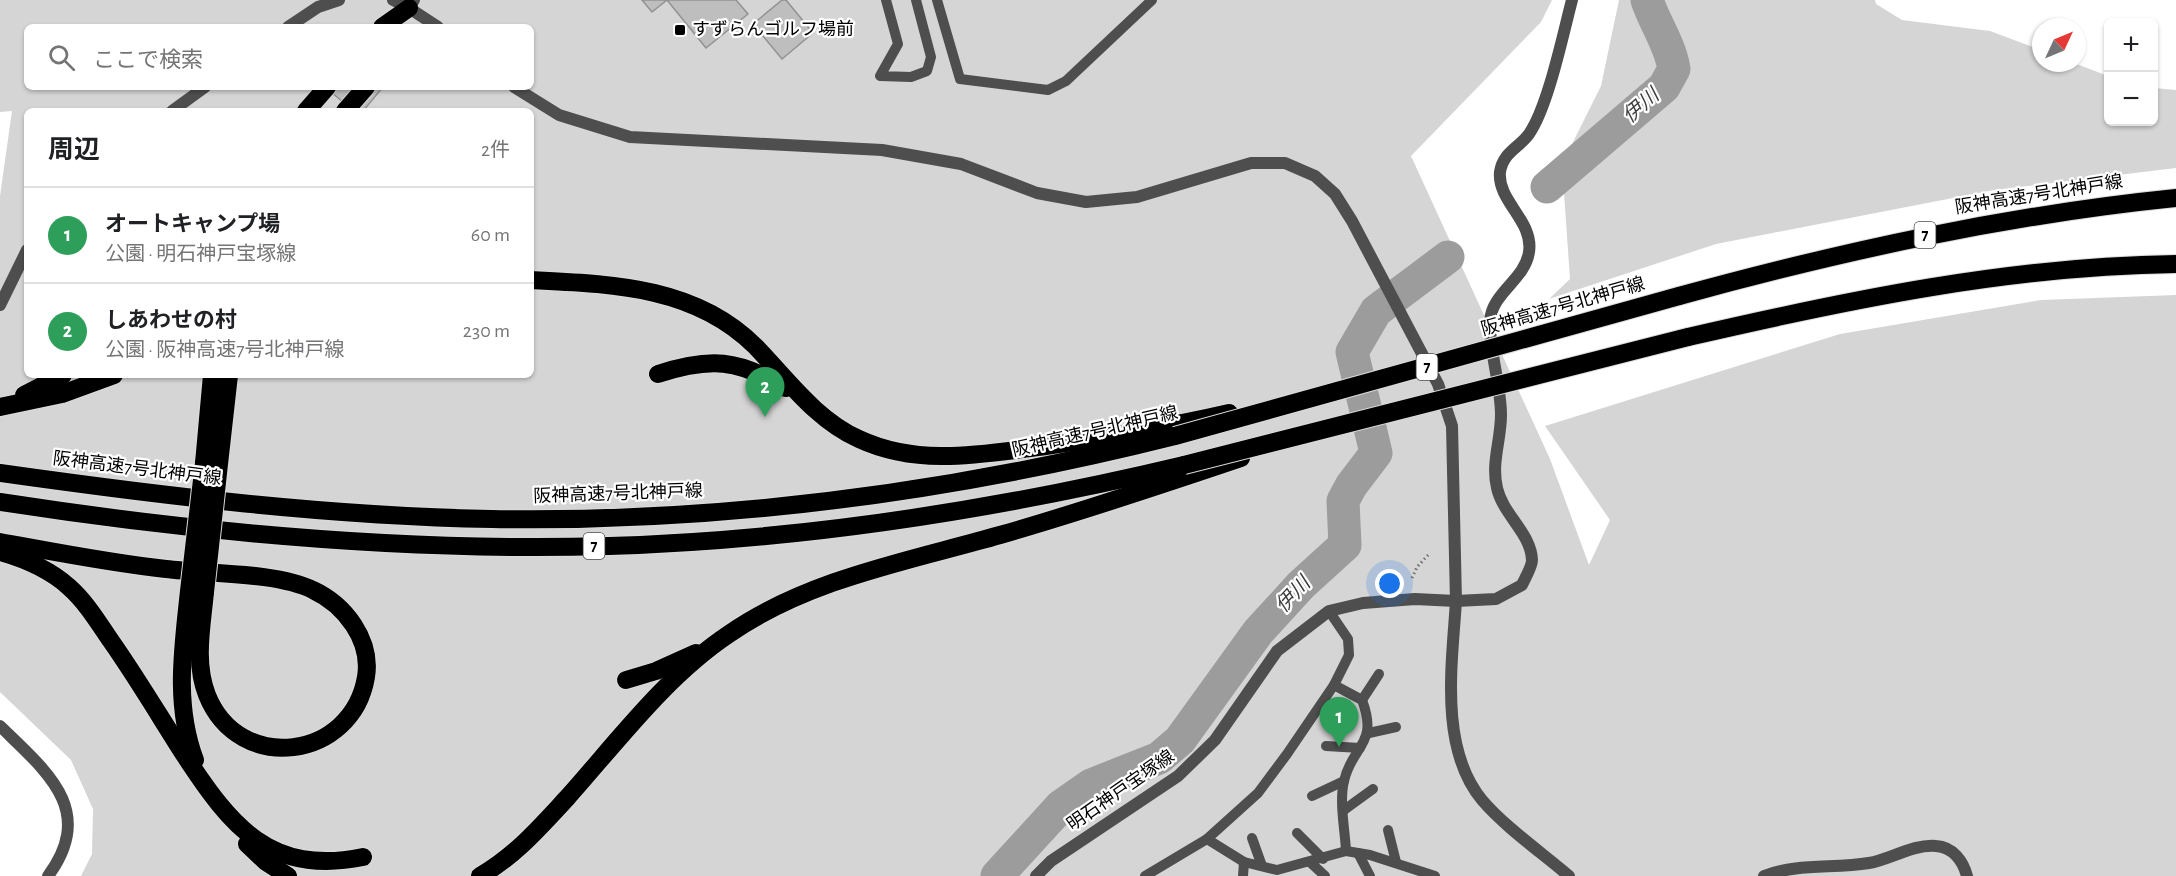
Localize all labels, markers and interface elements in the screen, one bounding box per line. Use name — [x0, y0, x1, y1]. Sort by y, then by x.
north arrow — [2032, 18, 2086, 72]
map controls — [2104, 18, 2158, 126]
button: + — [2104, 18, 2158, 72]
place label: すずらんゴルフ場前 — [692, 19, 854, 39]
marker: すずらんゴルフ場前 — [673, 23, 687, 37]
search box — [24, 24, 534, 90]
icon: search — [45, 41, 78, 74]
text: ここで検索 — [93, 49, 203, 71]
button: − — [2104, 72, 2158, 126]
water label: 伊川 — [1619, 83, 1664, 127]
text: 周辺 — [48, 137, 100, 163]
text: 2件 — [481, 140, 510, 160]
street label: 阪神高速7号北神戸線 — [1954, 171, 2124, 217]
text: オートキャンプ場 — [105, 213, 280, 235]
road number: 7 — [1914, 222, 1936, 248]
text: 1 — [64, 225, 71, 245]
text: 60 m — [471, 225, 510, 245]
text: 公園 · 明石神戸宝塚線 — [105, 244, 296, 264]
street label: 阪神高速7号北神戸線 — [1478, 273, 1647, 339]
text: しあわせの村 — [105, 309, 237, 331]
text: 2 — [63, 321, 72, 341]
text: 230 m — [463, 321, 510, 341]
text: 公園 · 阪神高速7号北神戸線 — [105, 340, 345, 360]
road number: 7 — [1416, 354, 1438, 380]
pin: 2 — [746, 368, 784, 417]
street label: 阪神高速7号北神戸線 — [1010, 402, 1180, 460]
street label: 阪神高速7号北神戸線 — [52, 448, 222, 488]
street label: 阪神高速7号北神戸線 — [533, 480, 703, 506]
road number: 7 — [584, 533, 604, 559]
your location — [1375, 569, 1404, 598]
water label: 伊川 — [1271, 571, 1315, 616]
pin: 1 — [1320, 698, 1358, 747]
street label: 明石神戸宝塚線 — [1063, 746, 1178, 835]

